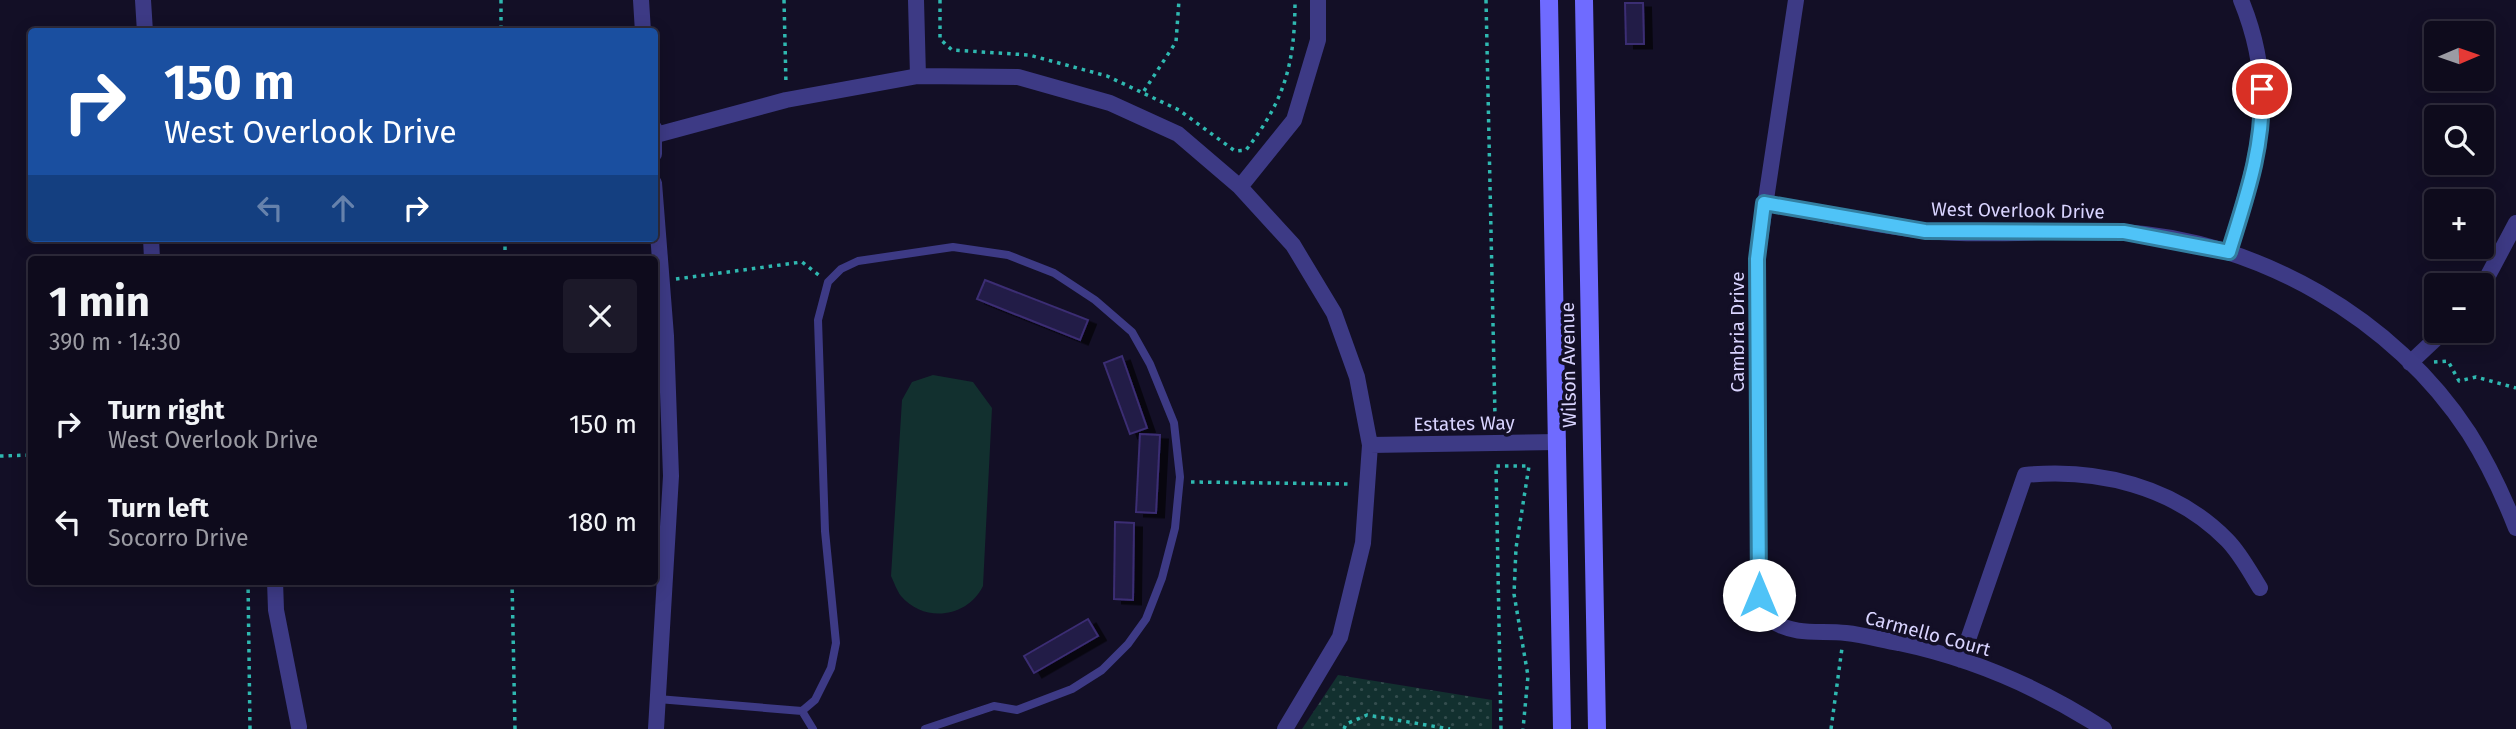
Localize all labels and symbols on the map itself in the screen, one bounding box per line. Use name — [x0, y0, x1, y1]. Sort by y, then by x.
north arrow — [2424, 21, 2494, 91]
pin — [2232, 59, 2292, 119]
street label: West Overlook Drive — [1931, 197, 2105, 224]
street label: Cambria Drive — [1726, 272, 1749, 392]
street label: Wilson Avenue — [1556, 302, 1581, 428]
street label: Estates Way — [1413, 411, 1516, 436]
position arrow — [1722, 558, 1796, 632]
street label: Carmello Court — [1863, 606, 1993, 661]

